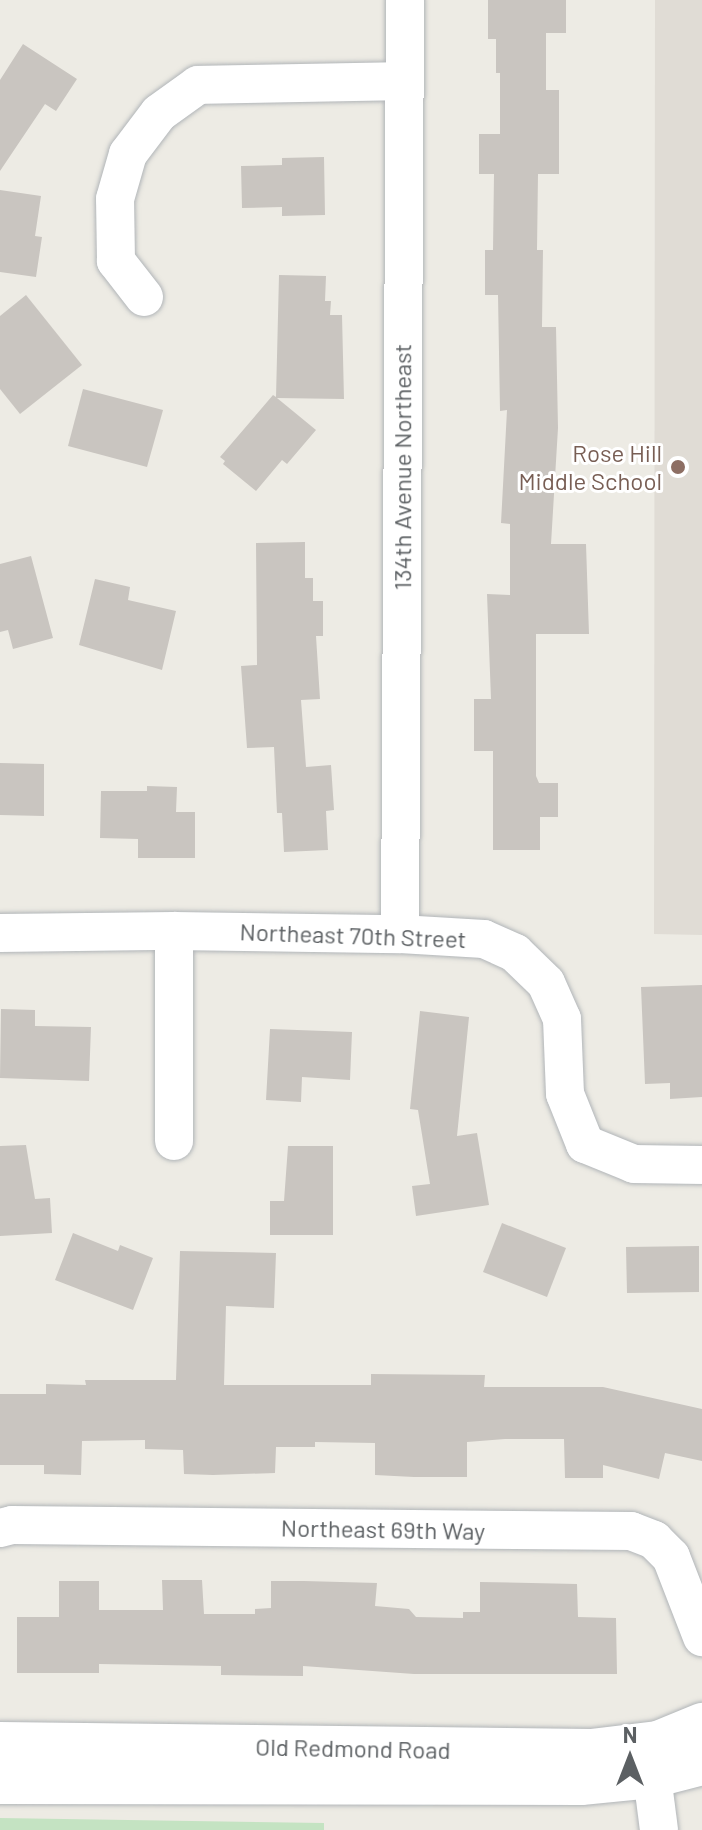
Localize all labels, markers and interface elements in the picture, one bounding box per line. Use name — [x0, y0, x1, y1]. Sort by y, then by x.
street label: 134th Avenue Northeast — [388, 344, 416, 590]
place label: Rose Hill Middle School — [518, 439, 662, 495]
marker: Rose Hill Middle School — [669, 458, 687, 476]
street label: Northeast 70th Street — [239, 917, 467, 953]
street label: Northeast 69th Way — [281, 1513, 485, 1545]
north arrow — [590, 1718, 670, 1798]
text: N — [623, 1721, 637, 1747]
street label: Old Redmond Road — [255, 1732, 451, 1764]

